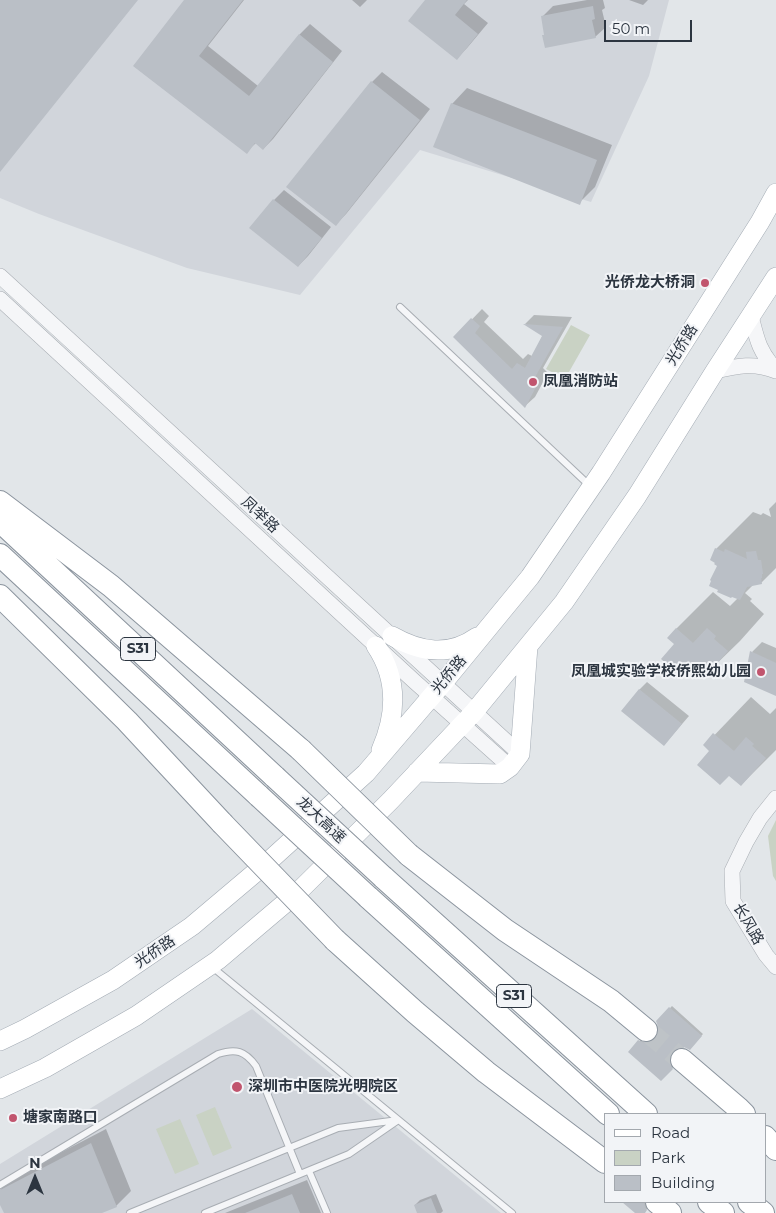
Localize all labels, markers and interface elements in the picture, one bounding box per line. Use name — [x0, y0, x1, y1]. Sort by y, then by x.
scale bar — [606, 10, 694, 42]
text: 50 m — [612, 19, 650, 38]
place label: 光侨龙大桥洞 — [605, 274, 695, 292]
marker: 光侨龙大桥洞 — [699, 277, 711, 289]
street label: 光侨路 — [662, 321, 702, 369]
place label: 凤凰消防站 — [543, 373, 618, 391]
marker: 凤凰消防站 — [527, 376, 539, 388]
street label: 凤举路 — [237, 493, 283, 537]
road number: S31 — [120, 638, 156, 661]
street label: 光侨路 — [428, 652, 470, 698]
place label: 凤凰城实验学校侨熙幼儿园 — [571, 663, 751, 681]
marker: 凤凰城实验学校侨熙幼儿园 — [755, 666, 767, 678]
street label: 龙大高速 — [293, 793, 349, 847]
street label: 长风路 — [729, 900, 767, 948]
street label: 光侨路 — [131, 932, 179, 972]
road number: S31 — [496, 984, 532, 1008]
place label: 深圳市中医院光明院区 — [248, 1078, 398, 1096]
marker: 深圳市中医院光明院区 — [230, 1080, 244, 1094]
place label: 塘家南路口 — [23, 1109, 98, 1127]
marker: 塘家南路口 — [7, 1112, 19, 1124]
legend — [604, 1113, 766, 1203]
text: Road — [651, 1123, 690, 1142]
text: Park — [651, 1148, 685, 1167]
north arrow — [10, 1153, 60, 1203]
text: N — [29, 1154, 41, 1172]
text: Building — [651, 1173, 715, 1192]

